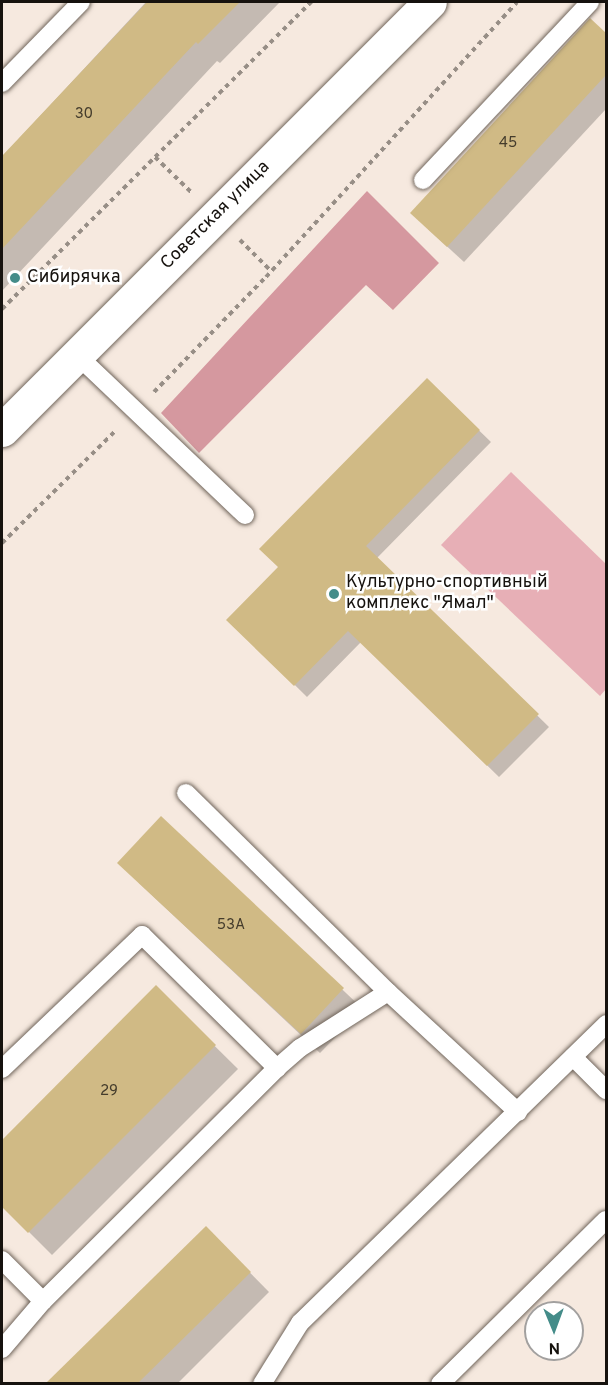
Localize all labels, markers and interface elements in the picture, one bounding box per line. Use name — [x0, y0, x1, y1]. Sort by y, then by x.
house number: 30 — [75, 106, 93, 124]
house number: 45 — [499, 135, 517, 153]
street label: Советская улица — [157, 157, 275, 275]
place label: Сибирячка — [27, 267, 121, 289]
marker: Сибирячка — [8, 271, 22, 285]
place label: Культурно-спортивный комплекс "Ямал" — [346, 573, 548, 616]
marker: Культурно-спортивный комплекс "Ямал" — [327, 587, 341, 601]
house number: 53А — [217, 917, 245, 935]
house number: 29 — [100, 1083, 118, 1101]
north arrow — [524, 1301, 584, 1361]
text: N — [548, 1337, 560, 1357]

